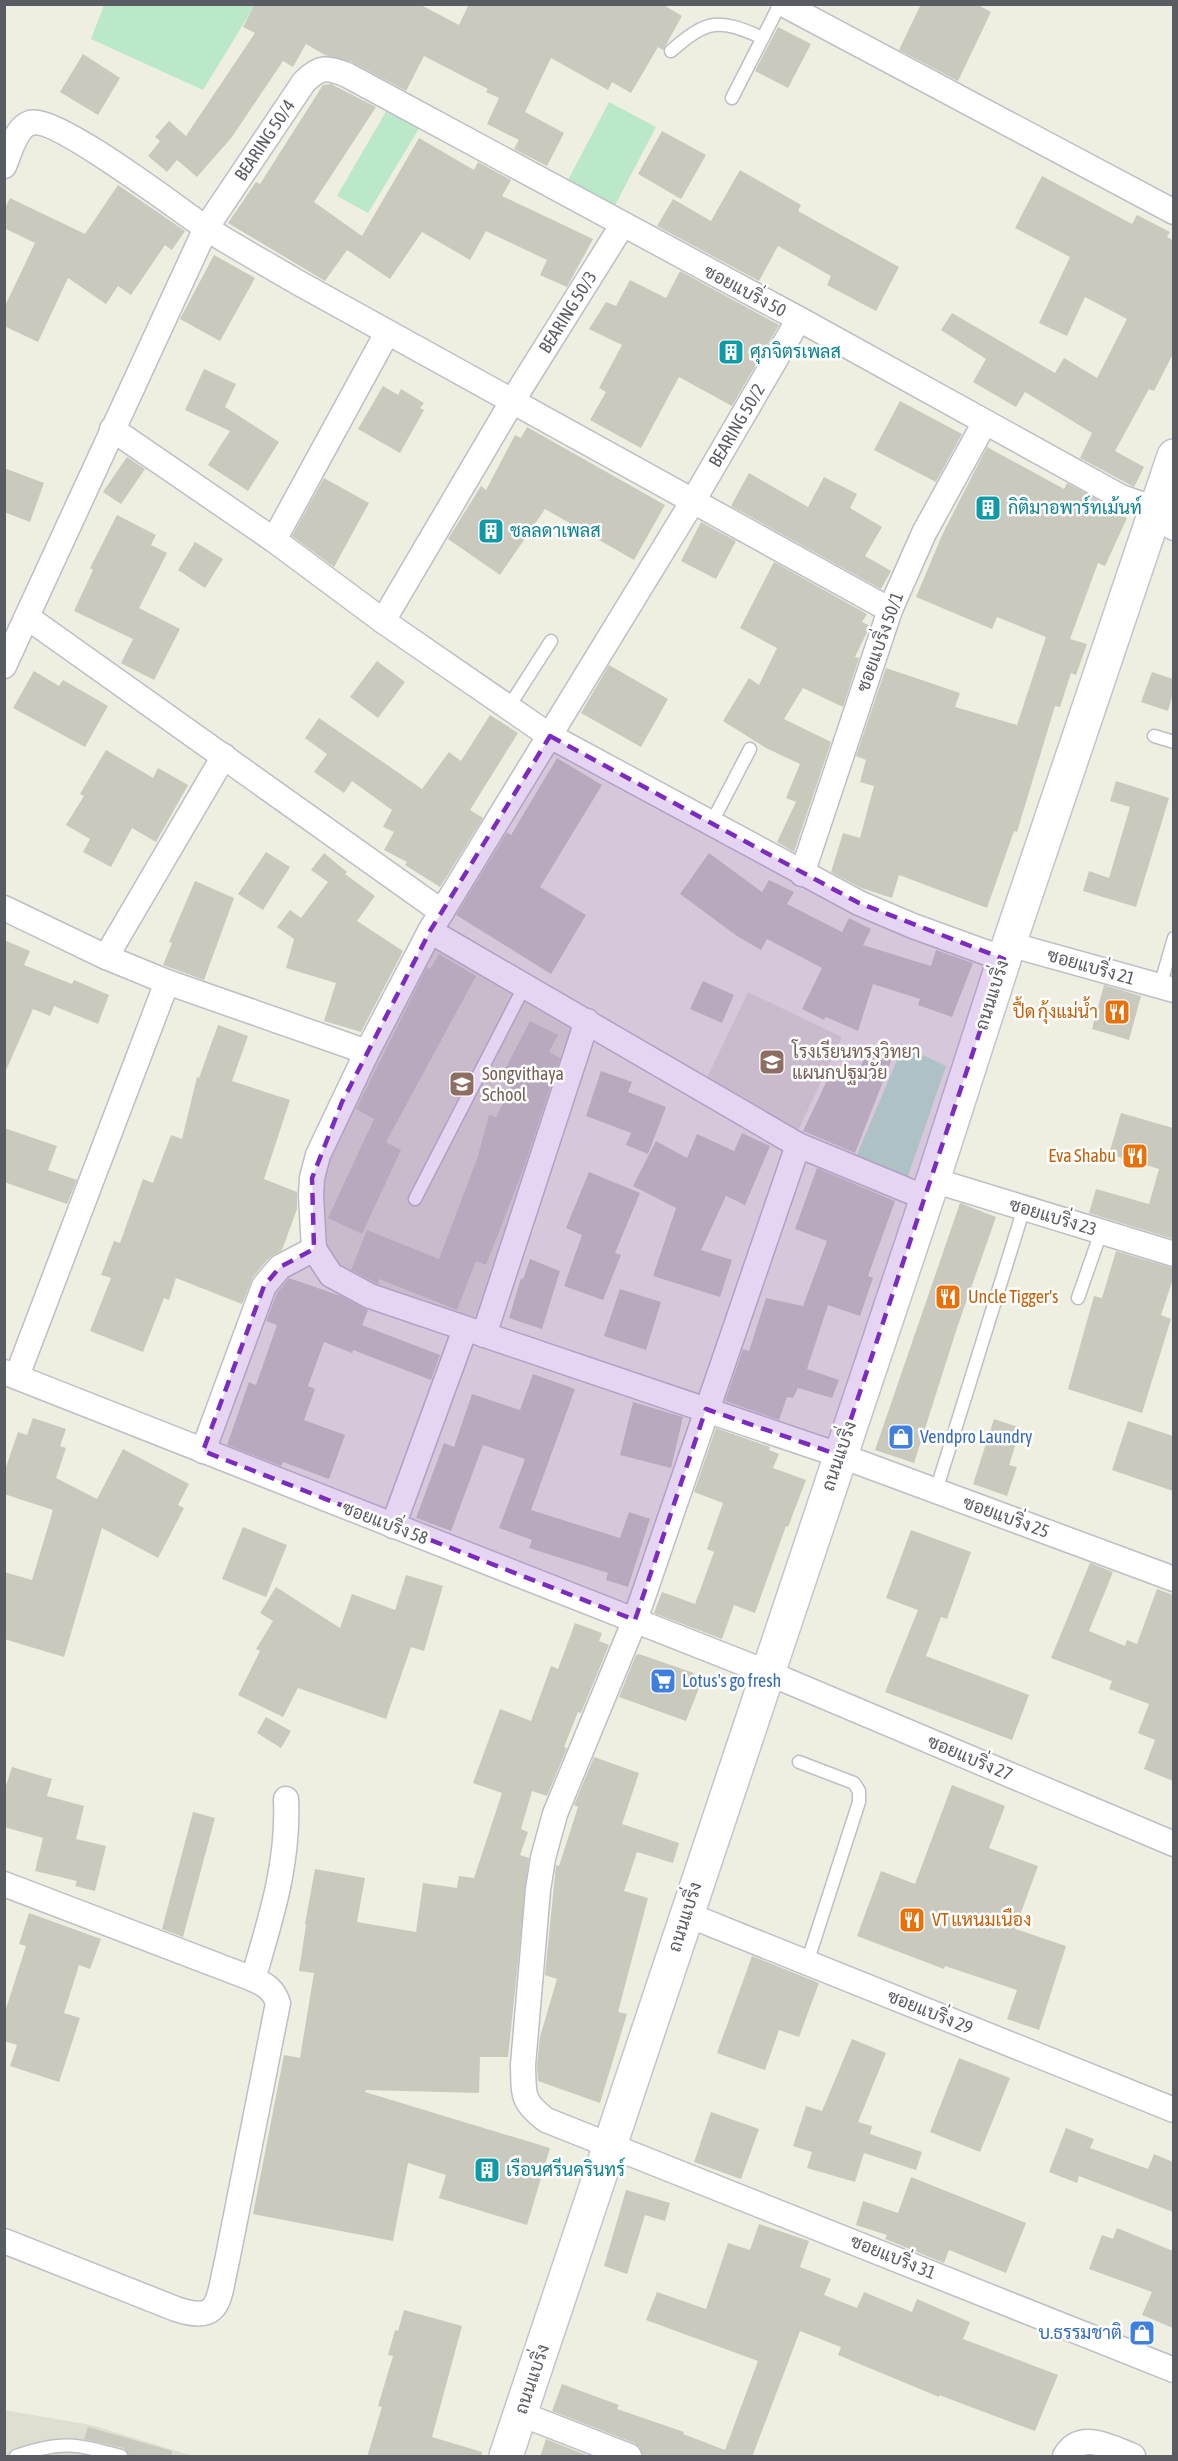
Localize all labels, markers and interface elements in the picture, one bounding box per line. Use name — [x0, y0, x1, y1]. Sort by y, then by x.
street label: BEARING 50/4 — [230, 96, 299, 184]
street label: ซอยแบริ่ง 50 — [700, 256, 792, 321]
street label: BEARING 50/3 — [534, 267, 601, 357]
building icon: ศุภจิตรเพลส — [716, 337, 746, 367]
place label: ศุภจิตรเพลส — [750, 341, 841, 364]
street label: BEARING 50/2 — [704, 380, 769, 471]
building icon: กิติมาอพาร์ทเม้นท์ — [973, 493, 1003, 523]
place label: กิติมาอพาร์ทเม้นท์ — [1008, 495, 1142, 518]
building icon: ชลลดาเพลส — [476, 516, 506, 546]
place label: ชลลดาเพลส — [510, 520, 601, 541]
street label: ซอยแบริ่ง 50/1 — [848, 588, 907, 695]
street label: ซอยแบริ่ง 21 — [1045, 940, 1139, 989]
street label: ถนนแบริ่ง — [966, 956, 1013, 1032]
place label: ปื้ด กุ้งแม่น้ำ — [1013, 996, 1098, 1024]
restaurant icon: ปื้ด กุ้งแม่น้ำ — [1102, 997, 1132, 1027]
place label: โรงเรียนทรงวิทยา แผนกปฐมวัย — [791, 1039, 921, 1085]
school or university icon: โรงเรียนทรงวิทยา แผนกปฐมวัย — [757, 1047, 787, 1077]
place label: Songvithaya School — [482, 1063, 564, 1105]
school or university icon: Songvithaya School — [447, 1069, 477, 1099]
restaurant icon: Eva Shabu — [1120, 1141, 1150, 1171]
place label: Eva Shabu — [1048, 1145, 1116, 1166]
street label: ซอยแบริ่ง 23 — [1007, 1189, 1101, 1240]
restaurant icon: Uncle Tigger's — [933, 1282, 963, 1312]
place label: Uncle Tigger's — [968, 1286, 1058, 1307]
street label: ถนนแบริ่ง — [813, 1417, 860, 1493]
shop icon: Vendpro Laundry — [886, 1422, 916, 1452]
place label: Vendpro Laundry — [920, 1426, 1033, 1447]
street label: ซอยแบริ่ง 25 — [960, 1487, 1054, 1542]
street label: ซอยแบริ่ง 58 — [339, 1493, 433, 1549]
supermarket icon: Lotus's go fresh — [648, 1666, 678, 1696]
place label: Lotus's go fresh — [682, 1670, 781, 1691]
street label: ซอยแบริ่ง 27 — [925, 1726, 1017, 1785]
street label: ถนนแบริ่ง — [659, 1878, 706, 1954]
restaurant icon: VT แหนมเนือง — [897, 1905, 927, 1935]
place label: VT แหนมเนือง — [932, 1908, 1031, 1930]
street label: ซอยแบริ่ง 29 — [884, 1981, 978, 2038]
building icon: เรือนศรีนครินทร์ — [472, 2155, 502, 2185]
place label: เรือนศรีนครินทร์ — [506, 2157, 625, 2180]
street label: ซอยแบริ่ง 31 — [847, 2226, 941, 2283]
shop icon: บ.ธรรมชาติ — [1127, 2318, 1157, 2348]
place label: บ.ธรรมชาติ — [1038, 2322, 1122, 2343]
street label: ถนนแบริ่ง — [506, 2340, 553, 2416]

